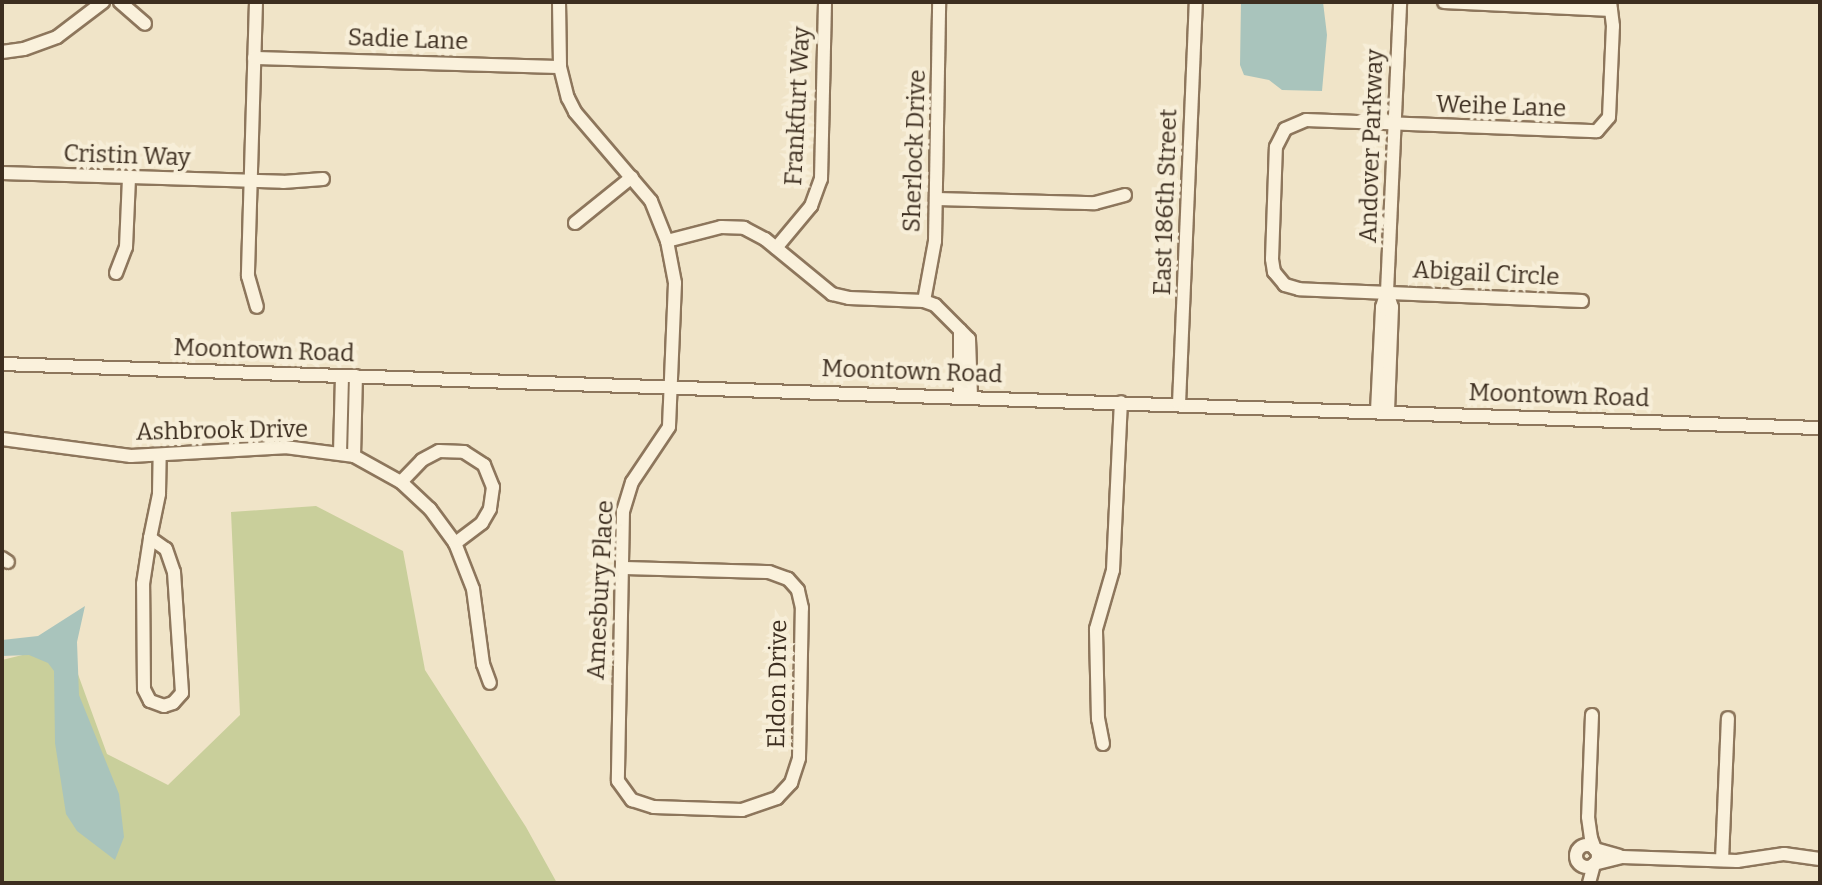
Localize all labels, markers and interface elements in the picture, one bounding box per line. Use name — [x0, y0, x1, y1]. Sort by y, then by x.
street label: Sadie Lane — [347, 24, 469, 56]
street label: Frankfurt Way — [779, 26, 817, 186]
street label: Andover Parkway — [1354, 48, 1390, 244]
street label: Sherlock Drive — [898, 69, 932, 233]
street label: Weihe Lane — [1435, 90, 1567, 124]
street label: East 186th Street — [1148, 108, 1184, 296]
street label: Cristin Way — [63, 139, 191, 173]
street label: Abigail Circle — [1412, 256, 1560, 292]
street label: Moontown Road — [173, 333, 355, 369]
street label: Moontown Road — [821, 354, 1003, 390]
street label: Moontown Road — [1468, 378, 1650, 414]
street label: Ashbrook Drive — [136, 415, 308, 447]
street label: Amesbury Place — [582, 499, 620, 681]
street label: Eldon Drive — [762, 619, 794, 749]

